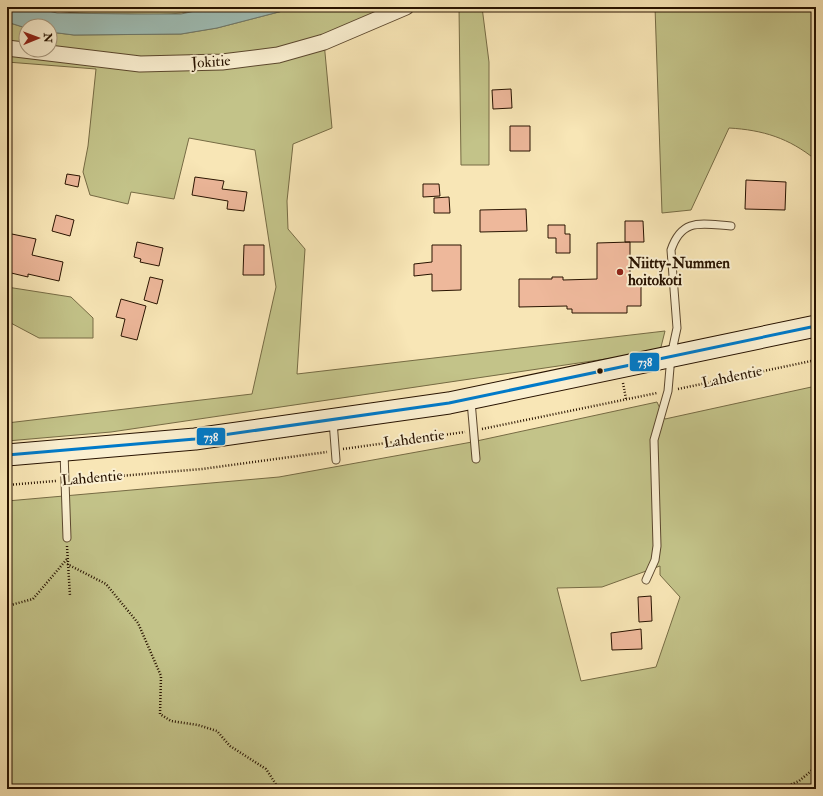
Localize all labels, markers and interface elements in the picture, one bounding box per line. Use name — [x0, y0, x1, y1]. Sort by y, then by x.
north arrow — [18, 18, 58, 58]
text: N — [41, 32, 54, 44]
street label: Jokitie — [190, 51, 231, 74]
place label: Niitty-Nummen hoitokoti — [627, 254, 730, 290]
marker: Niitty-Nummen hoitokoti — [615, 267, 625, 277]
line badge: 738 — [629, 352, 660, 372]
text: 738 — [638, 356, 653, 369]
street label: Lahdentie — [700, 361, 764, 393]
unlabelled marker — [595, 366, 605, 376]
street label: Lahdentie — [382, 425, 446, 453]
line badge: 738 — [196, 427, 226, 446]
text: 738 — [204, 431, 219, 444]
street label: Lahdentie — [61, 466, 123, 490]

